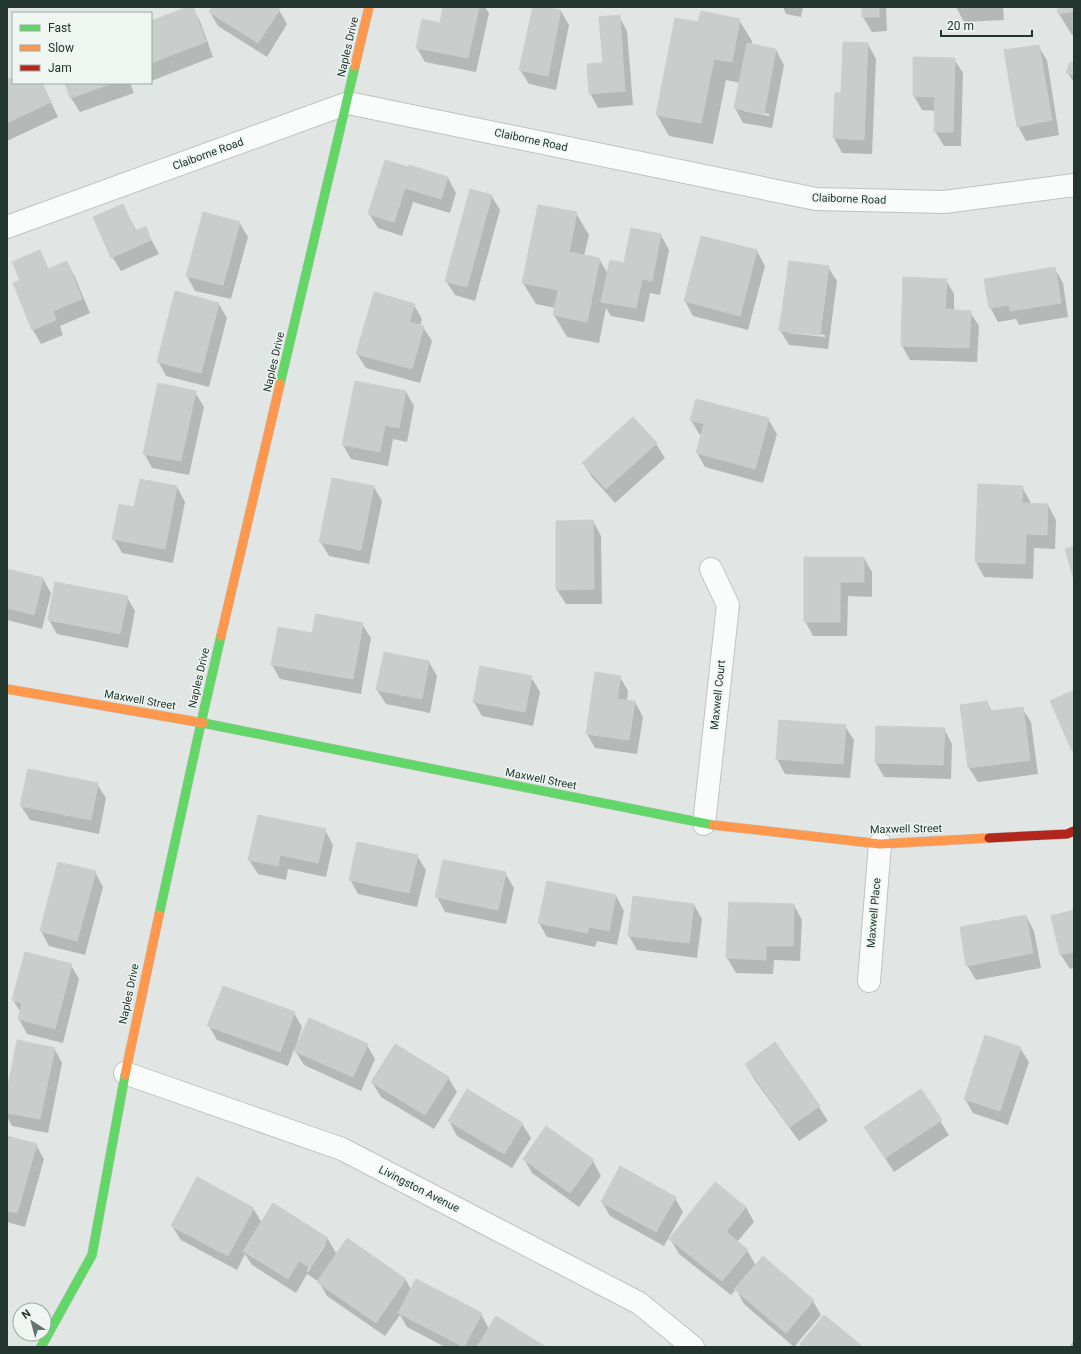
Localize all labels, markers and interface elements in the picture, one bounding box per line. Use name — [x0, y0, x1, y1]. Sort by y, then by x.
legend — [12, 12, 152, 84]
scale bar — [941, 12, 1032, 38]
street label: Naples Drive — [335, 15, 361, 78]
text: 20 m — [947, 19, 974, 33]
text: Fast — [48, 21, 71, 35]
text: Slow — [48, 41, 74, 55]
text: Jam — [48, 61, 72, 75]
street label: Claiborne Road — [493, 126, 569, 154]
street label: Claiborne Road — [171, 135, 245, 173]
street label: Claiborne Road — [812, 191, 886, 207]
street label: Naples Drive — [261, 330, 287, 393]
street label: Naples Drive — [186, 646, 212, 709]
street label: Maxwell Court — [708, 659, 728, 731]
street label: Maxwell Street — [103, 687, 177, 713]
street label: Maxwell Street — [504, 766, 578, 792]
street label: Maxwell Street — [870, 822, 943, 836]
street label: Maxwell Place — [864, 877, 884, 949]
street label: Naples Drive — [116, 962, 142, 1025]
street label: Livingston Avenue — [376, 1163, 462, 1215]
north arrow — [12, 1302, 52, 1342]
text: N — [19, 1307, 34, 1322]

